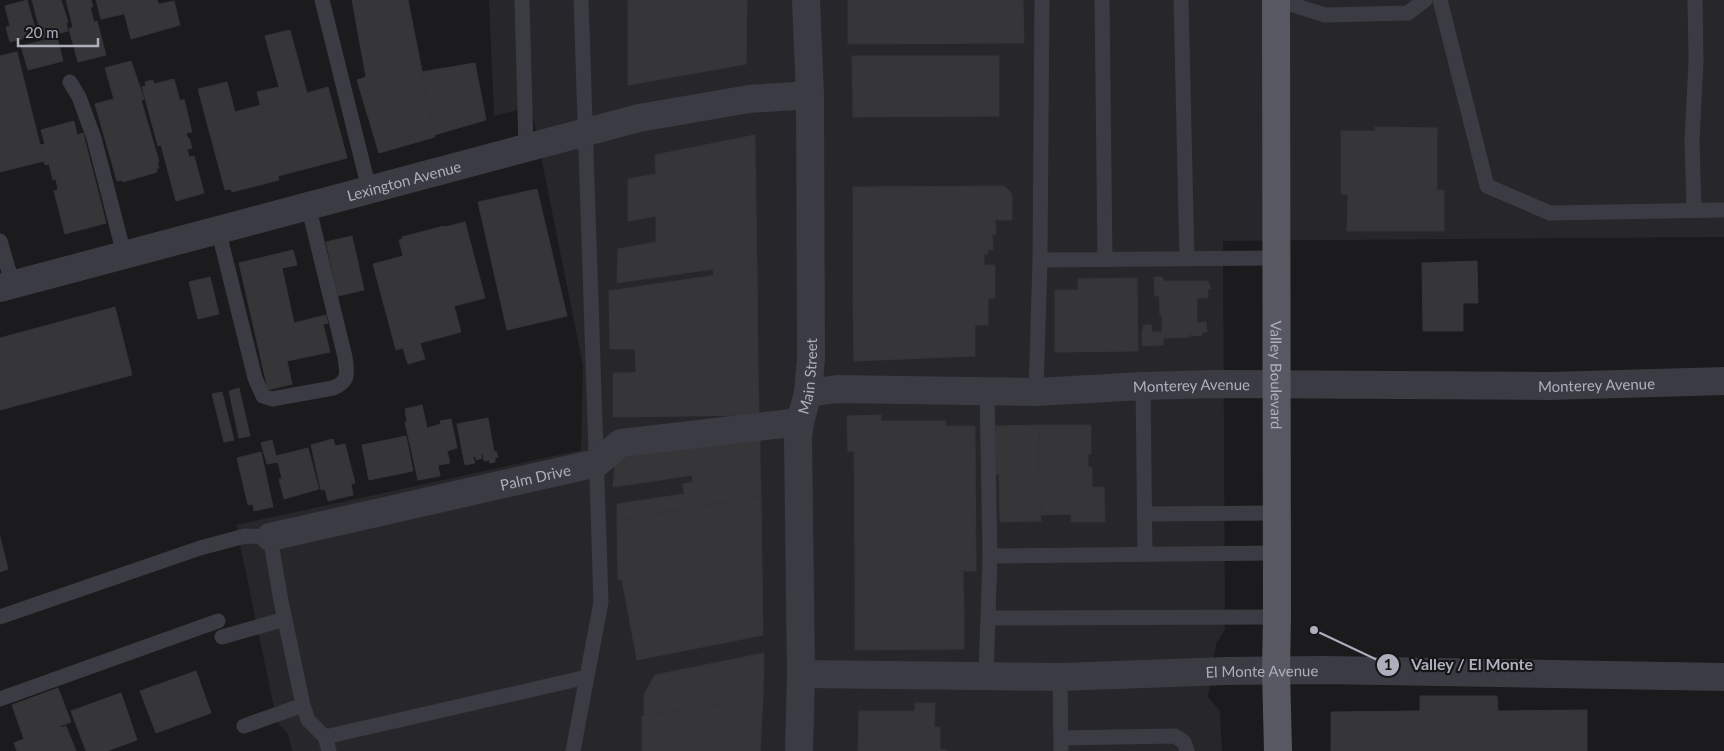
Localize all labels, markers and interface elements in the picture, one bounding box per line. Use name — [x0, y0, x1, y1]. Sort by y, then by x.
scale bar — [18, 15, 98, 47]
text: 20 m — [25, 23, 59, 41]
street label: Lexington Avenue — [345, 157, 463, 204]
street label: Valley Boulevard — [1268, 320, 1286, 430]
street label: Main Street — [794, 337, 820, 416]
street label: Monterey Avenue — [1538, 374, 1655, 395]
street label: Monterey Avenue — [1133, 375, 1250, 396]
street label: Palm Drive — [498, 460, 572, 494]
callout: Valley / El Monte — [1376, 649, 1543, 680]
text: Valley / El Monte — [1410, 654, 1533, 673]
text: 1 — [1384, 655, 1392, 673]
street label: El Monte Avenue — [1205, 661, 1318, 681]

